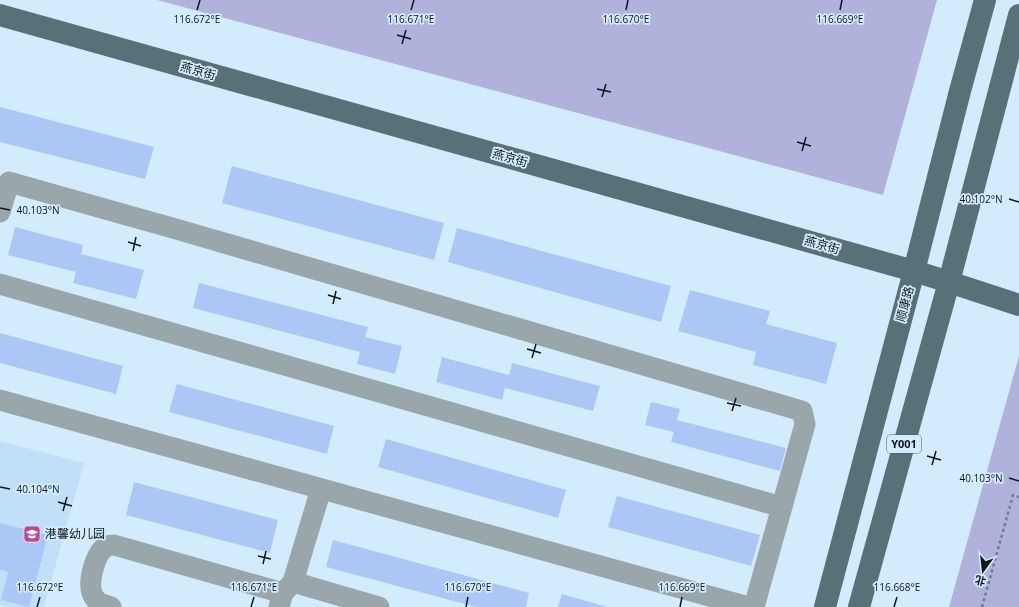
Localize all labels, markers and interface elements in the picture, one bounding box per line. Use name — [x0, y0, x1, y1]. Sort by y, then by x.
text: 116.672°E — [174, 12, 220, 26]
text: 116.671°E — [388, 12, 434, 26]
text: 116.670°E — [603, 12, 649, 26]
text: 116.669°E — [817, 12, 863, 26]
street label: 燕京街 — [178, 57, 218, 84]
street label: 燕京街 — [490, 144, 530, 171]
text: 40.102°N — [959, 192, 1003, 206]
text: 40.103°N — [16, 203, 60, 217]
street label: 燕京街 — [802, 231, 842, 258]
street label: 顺康路 — [892, 284, 917, 323]
road number: Y001 — [887, 435, 921, 453]
text: 40.103°N — [959, 471, 1003, 485]
text: 40.104°N — [16, 482, 60, 496]
school or university icon: 港馨幼儿园 — [22, 524, 42, 544]
place label: 港馨幼儿园 — [45, 525, 105, 542]
north arrow — [963, 551, 1003, 591]
text: 北 — [973, 572, 988, 590]
text: 116.672°E — [17, 580, 63, 594]
text: 116.671°E — [231, 580, 277, 594]
text: 116.670°E — [445, 580, 491, 594]
text: 116.669°E — [659, 580, 705, 594]
text: 116.668°E — [874, 580, 920, 594]

